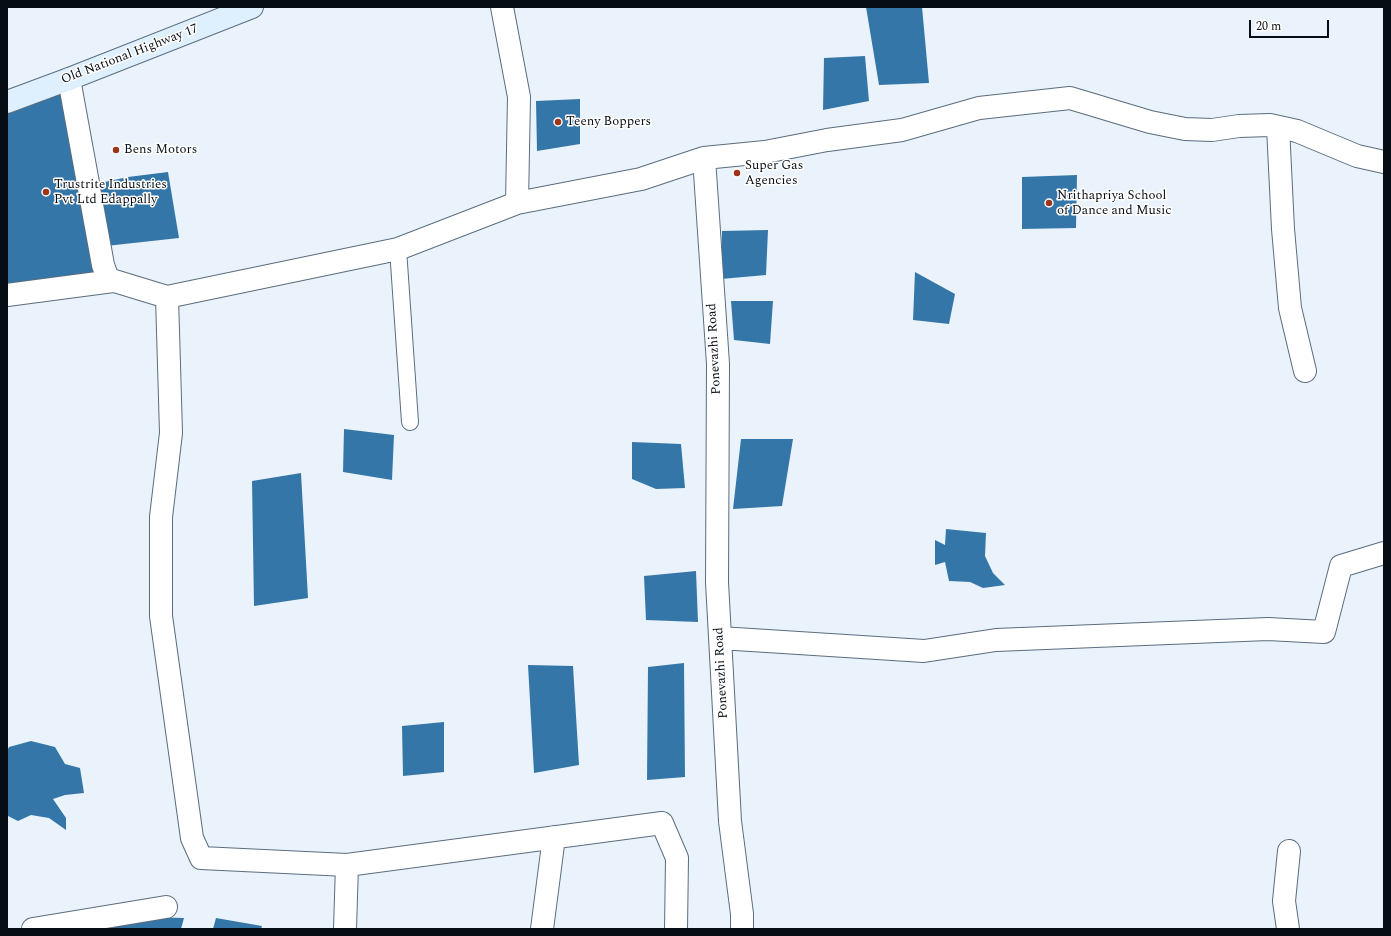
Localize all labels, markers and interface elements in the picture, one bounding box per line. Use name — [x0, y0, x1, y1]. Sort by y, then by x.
scale bar — [1251, 12, 1331, 38]
text: 20 m — [1256, 17, 1281, 36]
street label: Old National Highway 17 — [59, 22, 201, 88]
place label: Teeny Boppers — [566, 114, 651, 130]
marker: Teeny Boppers — [553, 117, 563, 127]
place label: Bens Motors — [124, 142, 197, 158]
marker: Bens Motors — [111, 145, 121, 155]
place label: Super Gas Agencies — [745, 158, 803, 189]
marker: Super Gas Agencies — [732, 168, 742, 178]
place label: Trustrite Industries Pvt Ltd Edappally — [54, 177, 167, 208]
marker: Trustrite Industries Pvt Ltd Edappally — [41, 187, 51, 197]
place label: Nrithapriya School of Dance and Music — [1057, 188, 1172, 219]
marker: Nrithapriya School of Dance and Music — [1044, 198, 1054, 208]
street label: Ponevazhi Road — [705, 303, 725, 395]
street label: Ponevazhi Road — [712, 627, 732, 719]

